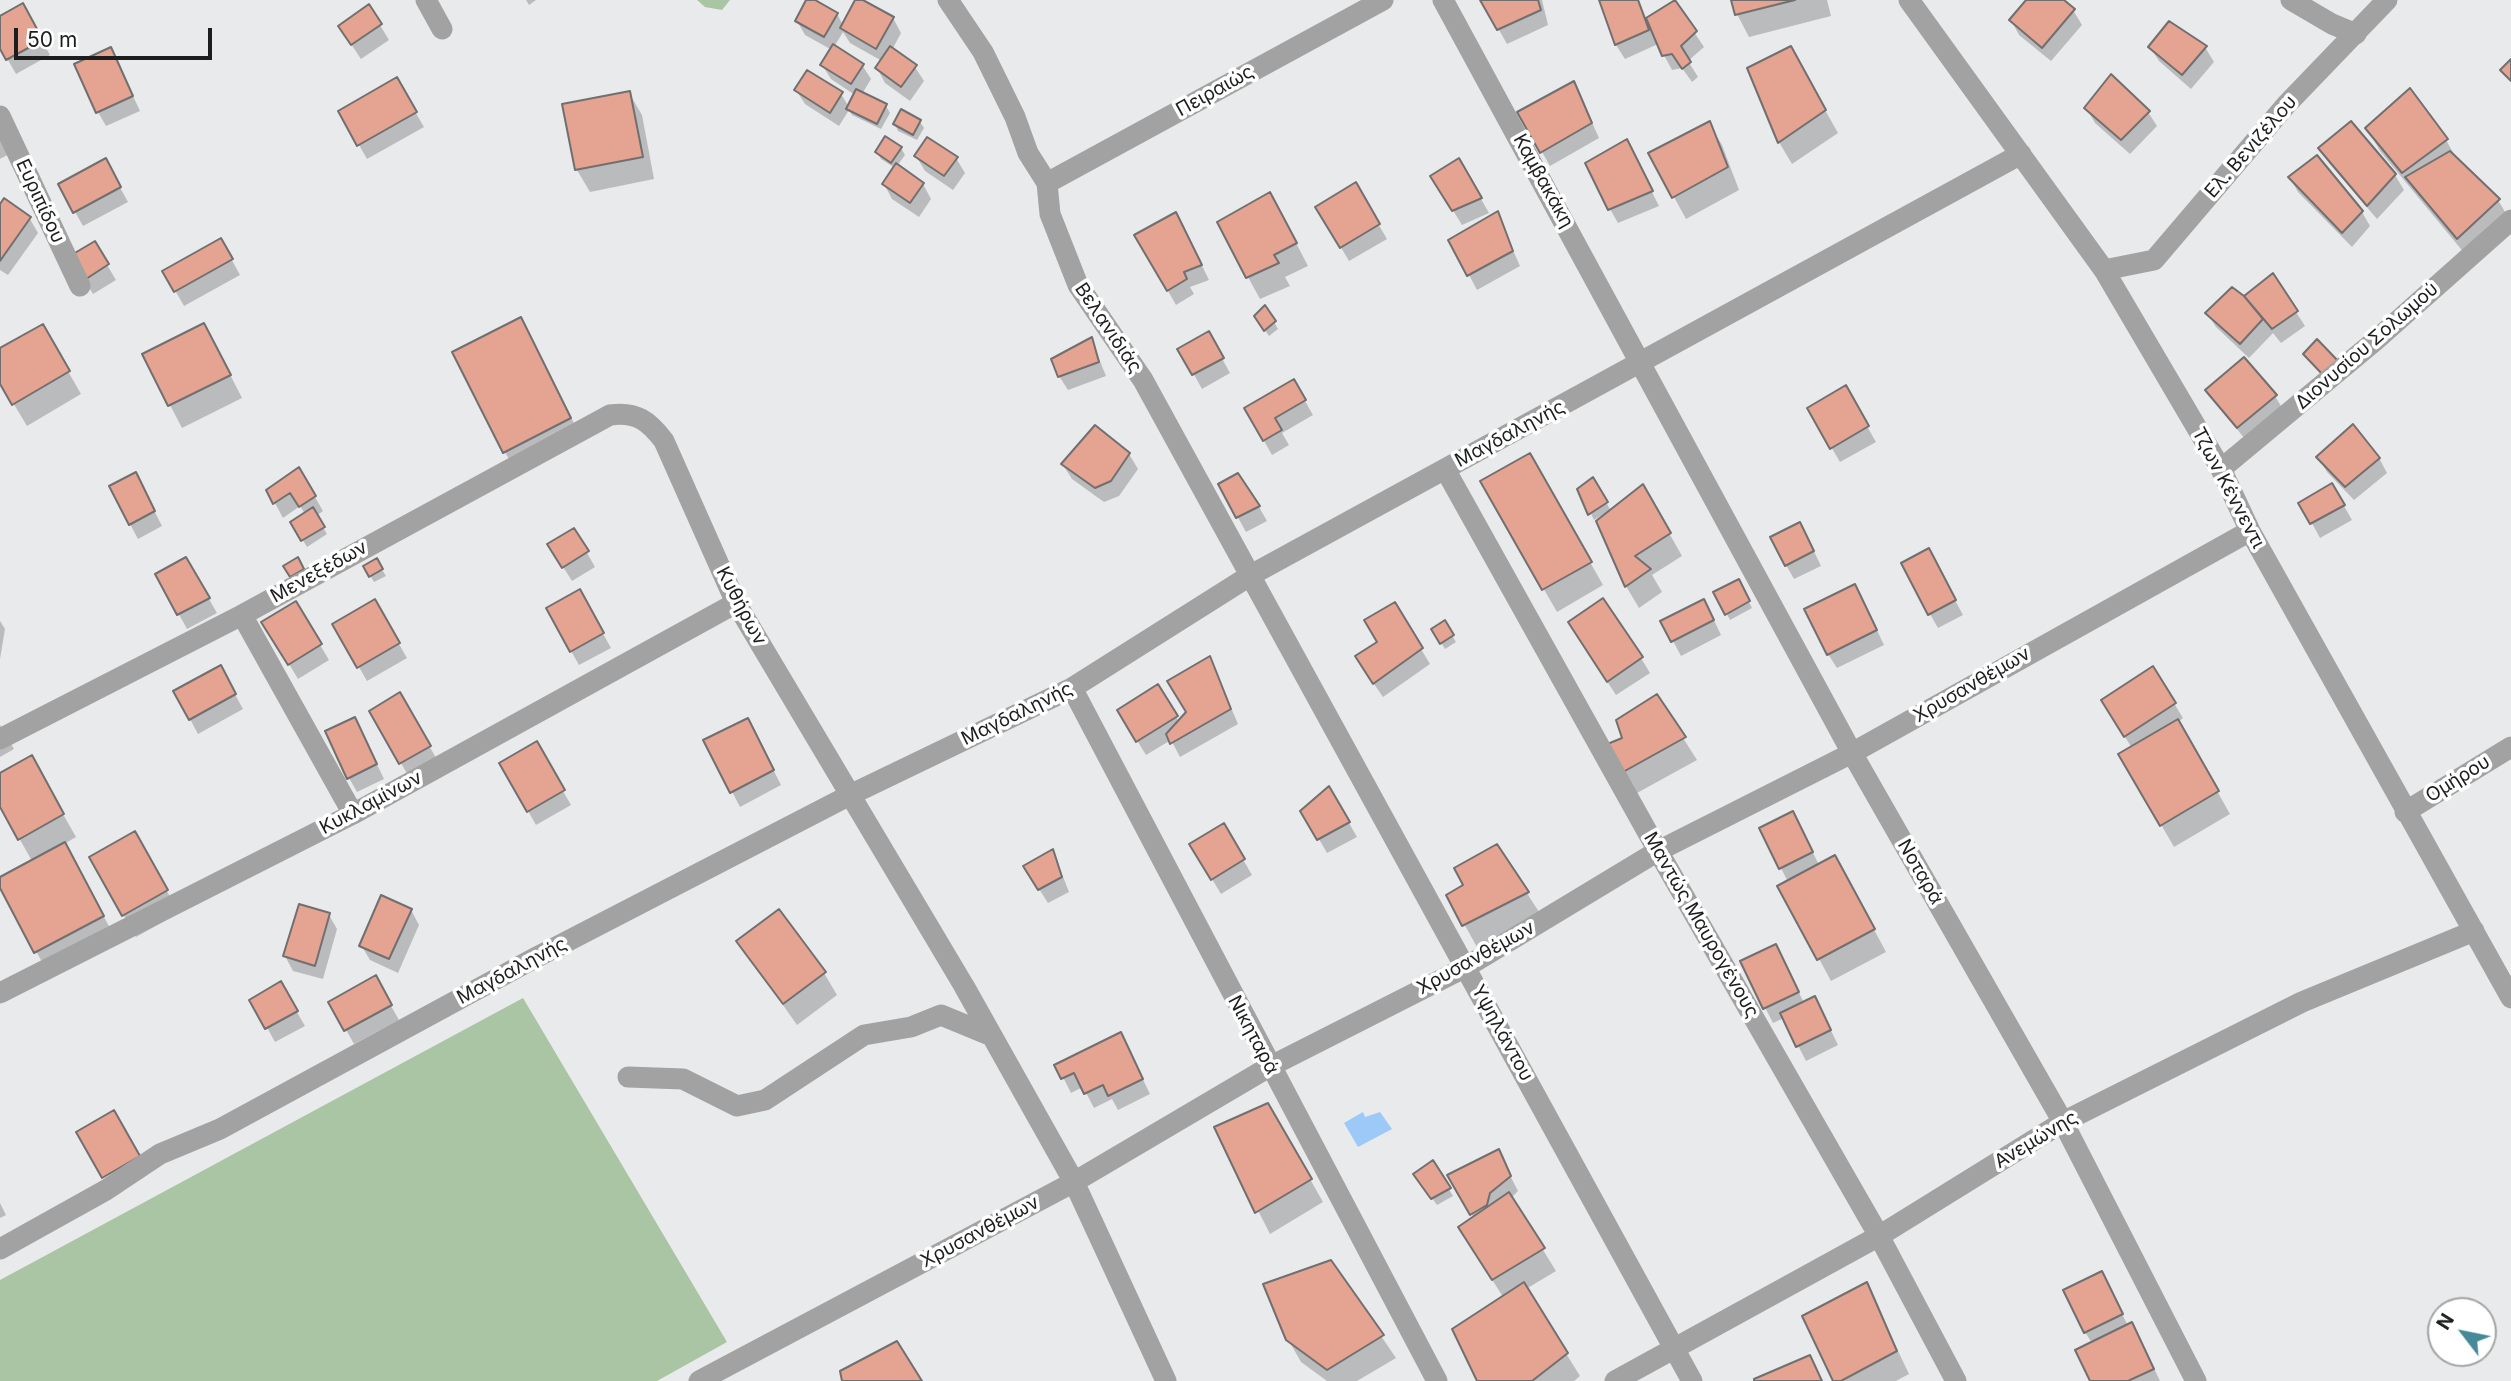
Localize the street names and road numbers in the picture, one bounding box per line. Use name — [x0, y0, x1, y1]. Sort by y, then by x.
street label: Πειραιώς — [1172, 60, 1258, 122]
street label: Ελ. Βενιζέλου — [2200, 91, 2302, 203]
street label: Καμβακάκη — [1508, 130, 1578, 232]
street label: Ευριπίδου — [11, 155, 69, 247]
street label: Διονυσίου Σολωμού — [2291, 278, 2443, 414]
street label: Βελανιδιάς — [1070, 279, 1146, 377]
street label: Μαγδαληνής — [1451, 396, 1569, 472]
street label: Τζων Κέννεντι — [2187, 424, 2269, 552]
street label: Μενεξέδων — [267, 536, 371, 608]
street label: Κυθήρων — [711, 563, 771, 649]
street label: Χρυσανθέμων — [1910, 642, 2034, 728]
street label: Μαγδαληνής — [958, 677, 1076, 751]
street label: Ομήρου — [2422, 750, 2494, 808]
street label: Κυκλαμίνων — [316, 766, 426, 840]
street label: Μαντώς Μαυρογένους — [1638, 828, 1764, 1022]
street label: Νοταρά — [1892, 836, 1948, 908]
street label: Χρυσανθέμων — [1413, 916, 1539, 1000]
street label: Μαγδαληνής — [453, 933, 571, 1009]
street label: Υψηλάντου — [1466, 981, 1538, 1085]
street label: Νικηταρά — [1223, 992, 1283, 1078]
street label: Ανεμώνης — [1990, 1106, 2082, 1174]
street label: Χρυσανθέμων — [917, 1191, 1043, 1273]

